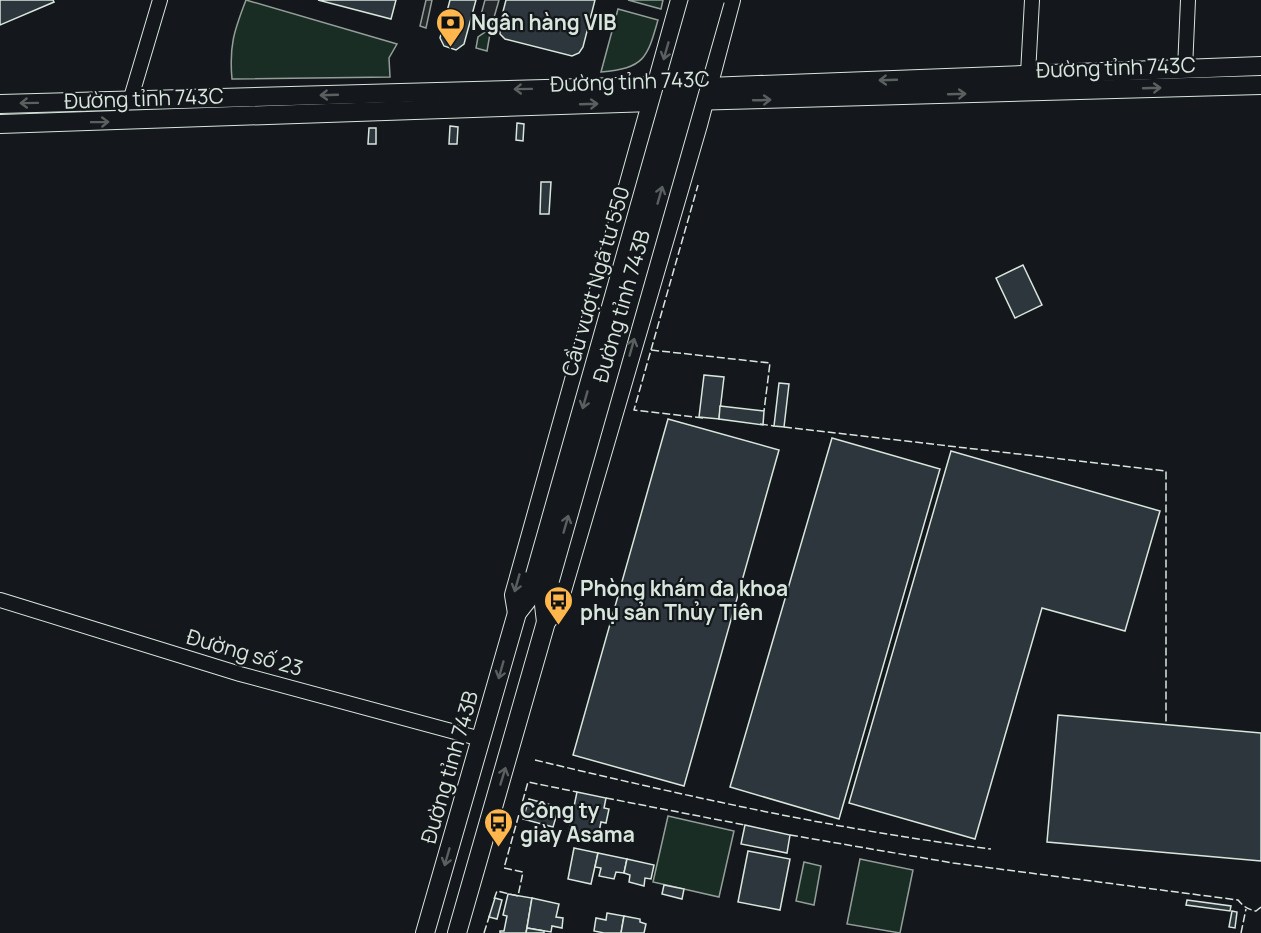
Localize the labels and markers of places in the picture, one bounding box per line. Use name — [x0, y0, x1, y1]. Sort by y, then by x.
bank icon: Ngân hàng VIB — [434, 6, 466, 48]
place label: Ngân hàng VIB — [471, 8, 617, 36]
place label: Phòng khám đa khoa phụ sản Thủy Tiên — [580, 574, 788, 626]
bus stop icon: Phòng khám đa khoa phụ sản Thủy Tiên — [543, 584, 575, 626]
place label: Công ty giày Asama — [520, 796, 635, 848]
bus stop icon: Công ty giày Asama — [483, 806, 515, 848]

